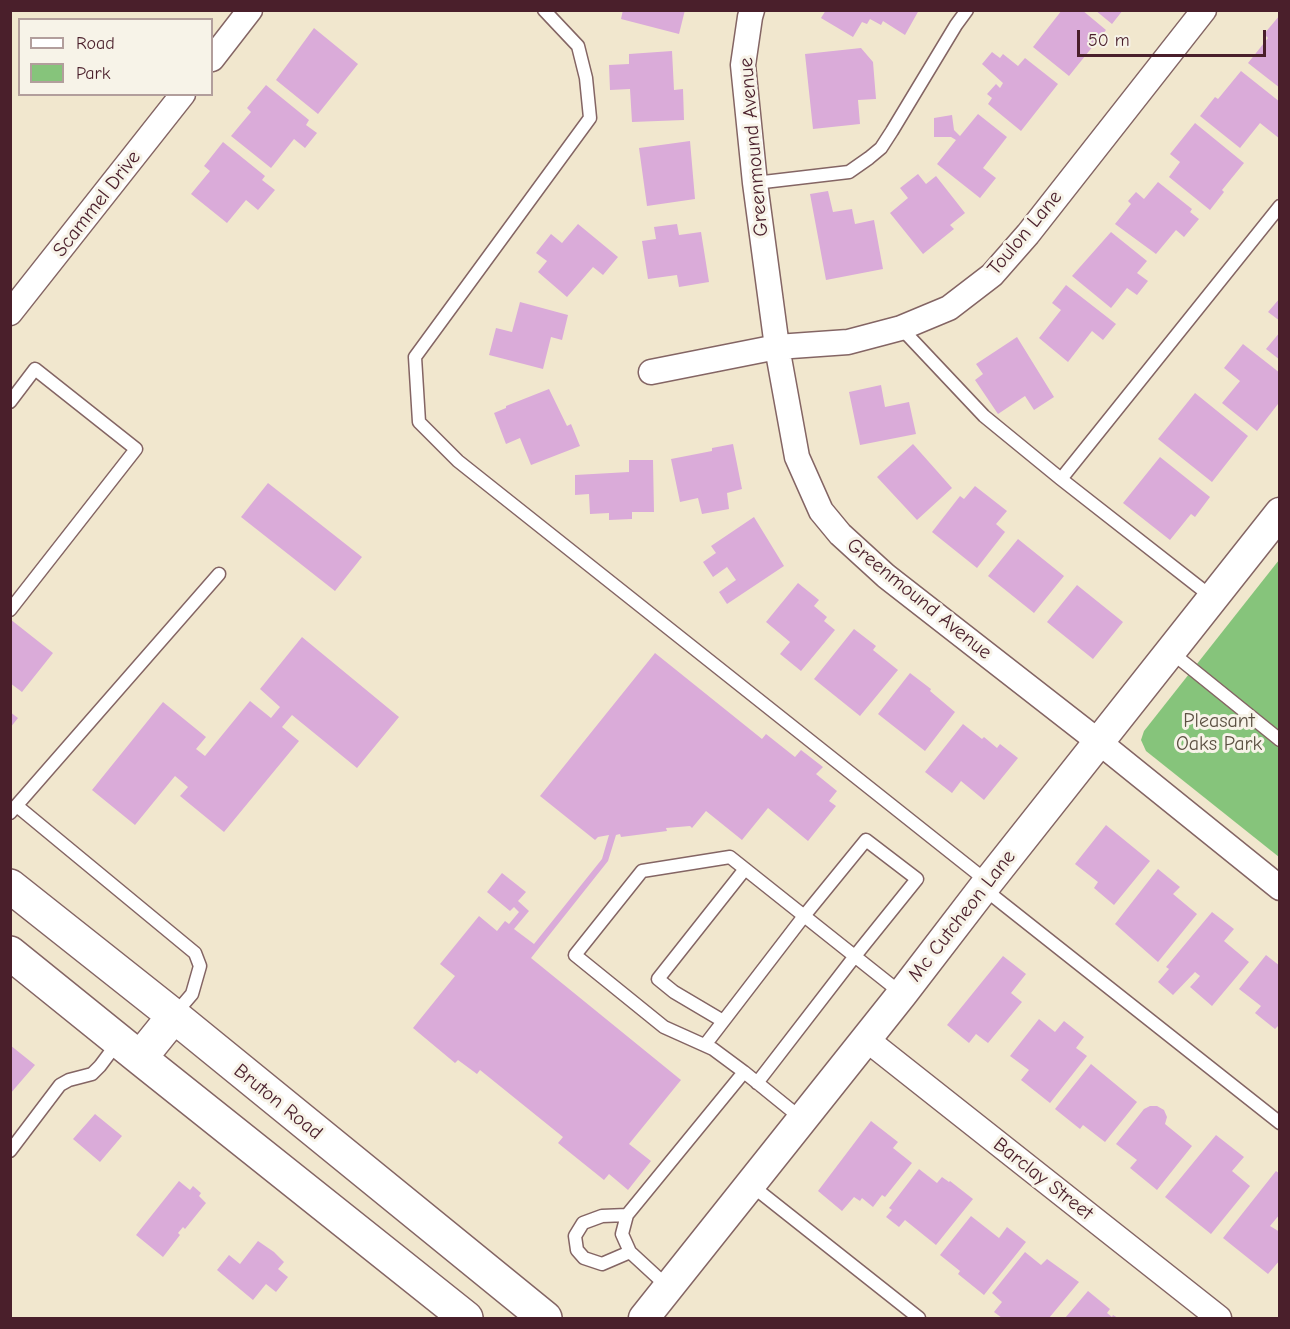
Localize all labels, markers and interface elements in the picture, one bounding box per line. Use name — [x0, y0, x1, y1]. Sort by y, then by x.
legend — [18, 18, 213, 96]
scale bar — [1080, 18, 1269, 56]
text: 50 m — [1088, 30, 1130, 51]
text: Road — [76, 33, 115, 54]
street label: Greenmound Avenue — [734, 57, 774, 237]
text: Park — [76, 63, 110, 84]
street label: Scammel Drive — [48, 146, 146, 262]
street label: Toulon Lane — [983, 186, 1067, 280]
street label: Greenmound Avenue — [842, 533, 996, 665]
park label: Pleasant Oaks Park — [1176, 709, 1262, 756]
street label: Mc Cutcheon Lane — [903, 845, 1021, 987]
street label: Bruton Road — [229, 1059, 327, 1145]
street label: Barclay Street — [988, 1133, 1098, 1225]

